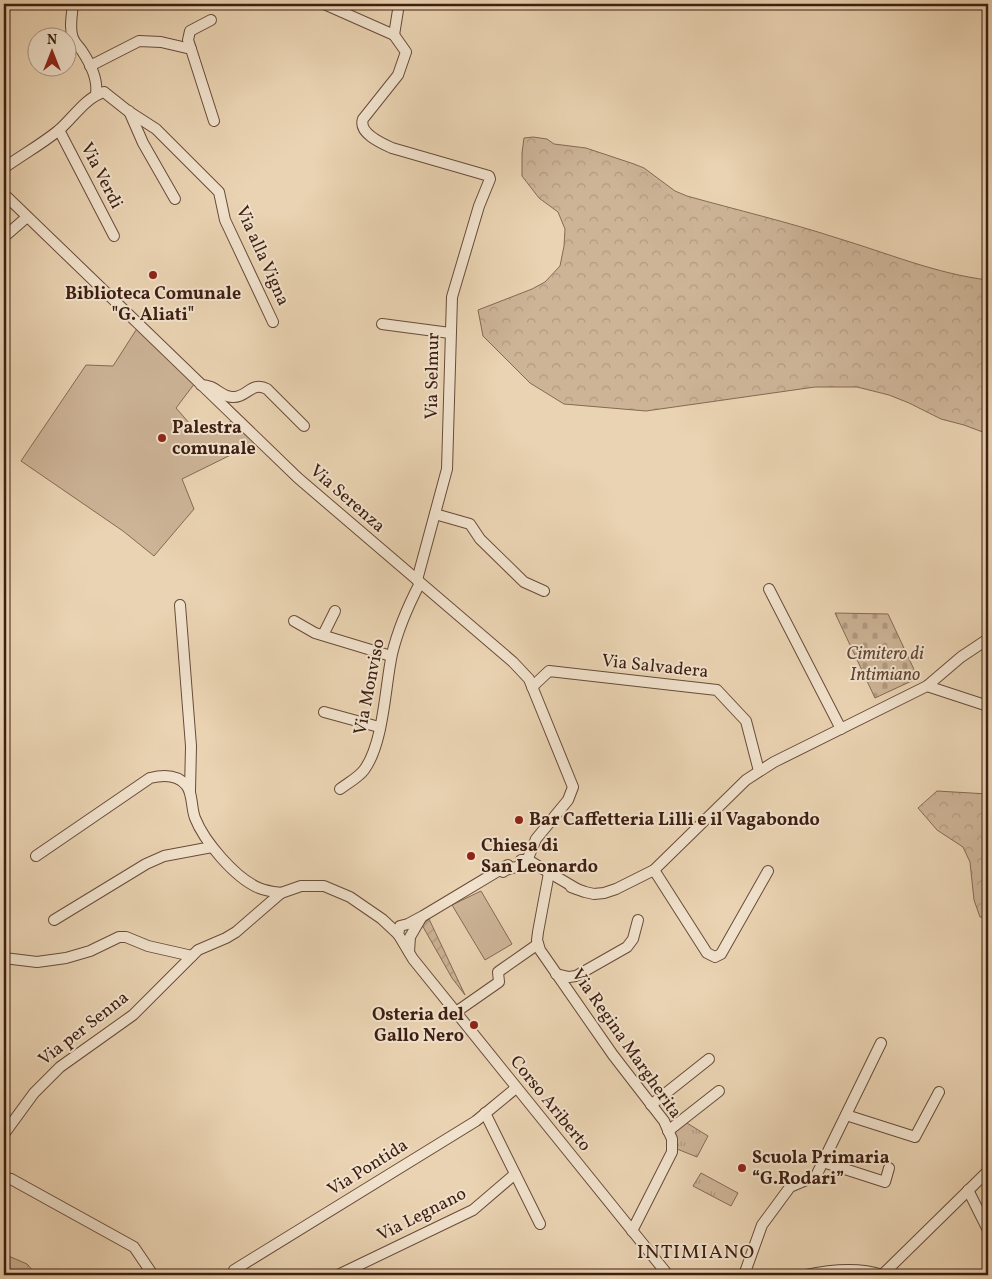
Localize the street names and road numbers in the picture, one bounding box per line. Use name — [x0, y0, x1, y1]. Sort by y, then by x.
street label: Via Verdi — [74, 139, 128, 213]
street label: Via alla Vigna — [229, 202, 295, 310]
street label: Via Selmur — [420, 332, 446, 420]
street label: Via Serenza — [304, 459, 390, 539]
street label: Via Monviso — [348, 637, 392, 737]
street label: Via Salvadera — [600, 649, 710, 685]
street label: Via Regina Margherita — [565, 964, 687, 1124]
street label: Via per Senna — [34, 986, 134, 1072]
street label: Corso Ariberto — [503, 1051, 597, 1157]
street label: Via Pontida — [323, 1133, 413, 1203]
street label: Via Legnano — [373, 1182, 471, 1248]

